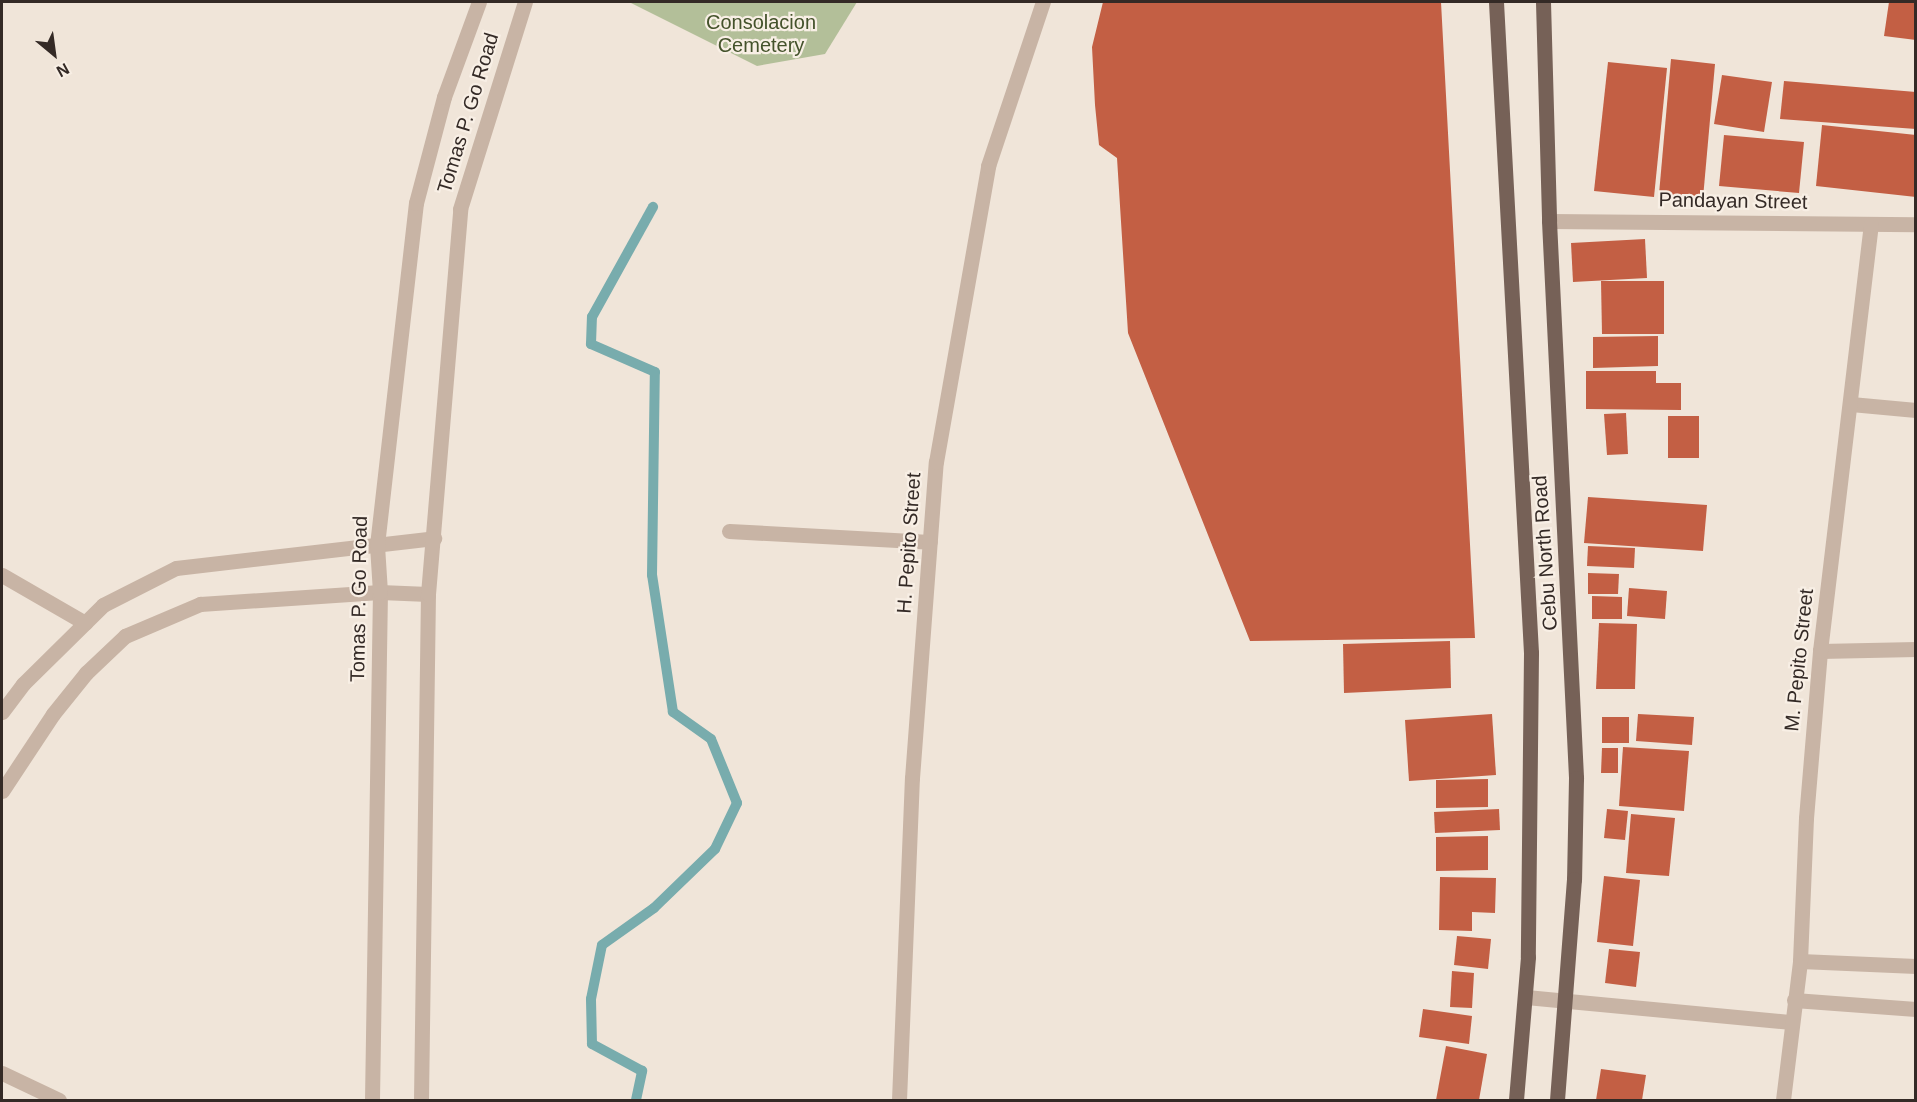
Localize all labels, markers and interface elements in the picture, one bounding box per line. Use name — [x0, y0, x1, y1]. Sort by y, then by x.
park label: Consolacion Cemetery — [706, 10, 816, 57]
north arrow — [24, 24, 84, 84]
street label: Tomas P. Go Road — [432, 30, 504, 196]
text: N — [54, 60, 72, 80]
street label: Pandayan Street — [1658, 188, 1808, 214]
street label: H. Pepito Street — [892, 472, 926, 614]
street label: Cebu North Road — [1528, 475, 1562, 631]
street label: Tomas P. Go Road — [346, 516, 372, 682]
street label: M. Pepito Street — [1780, 587, 1818, 733]

